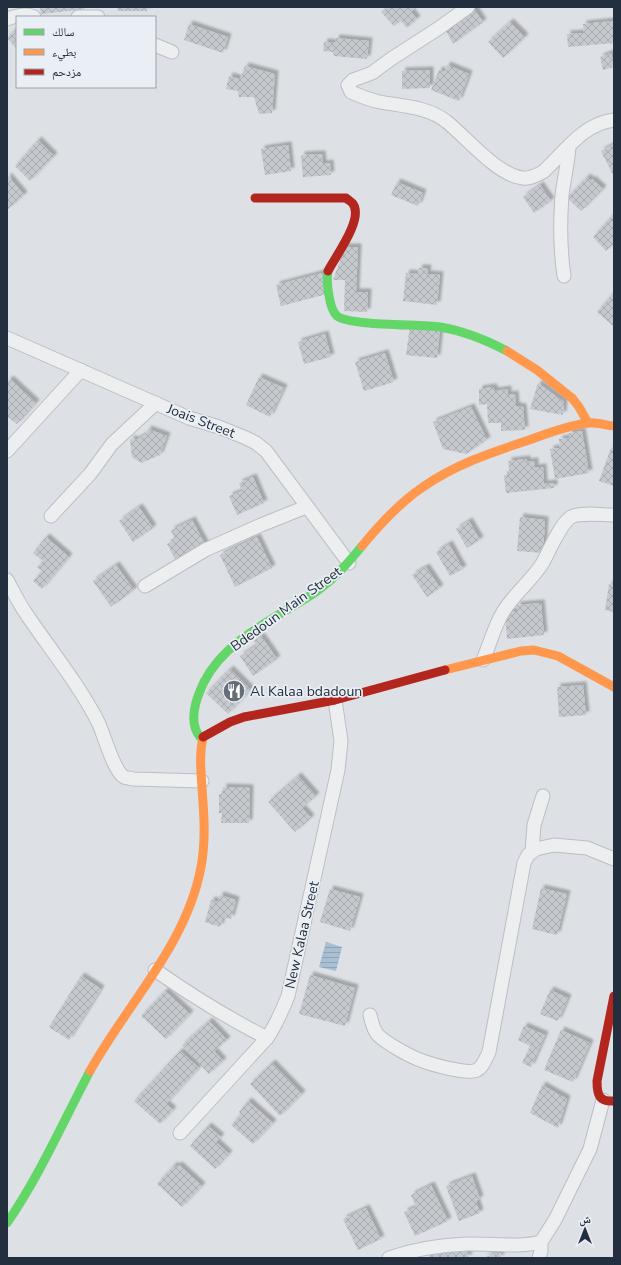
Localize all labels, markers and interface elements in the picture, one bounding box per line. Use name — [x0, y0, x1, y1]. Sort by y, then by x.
legend — [16, 16, 156, 88]
text: سالك — [52, 24, 74, 40]
text: بطيء — [52, 44, 76, 62]
text: مزدحم — [52, 64, 81, 80]
street label: Joais Street — [163, 399, 238, 443]
street label: Bdedoun Main Street — [227, 562, 345, 656]
restaurant icon: Al Kalaa bdadoun — [221, 678, 247, 704]
place label: Al Kalaa bdadoun — [250, 682, 362, 701]
street label: New Kalaa Street — [280, 879, 324, 991]
north arrow — [565, 1209, 605, 1249]
text: ش — [579, 1212, 591, 1227]

